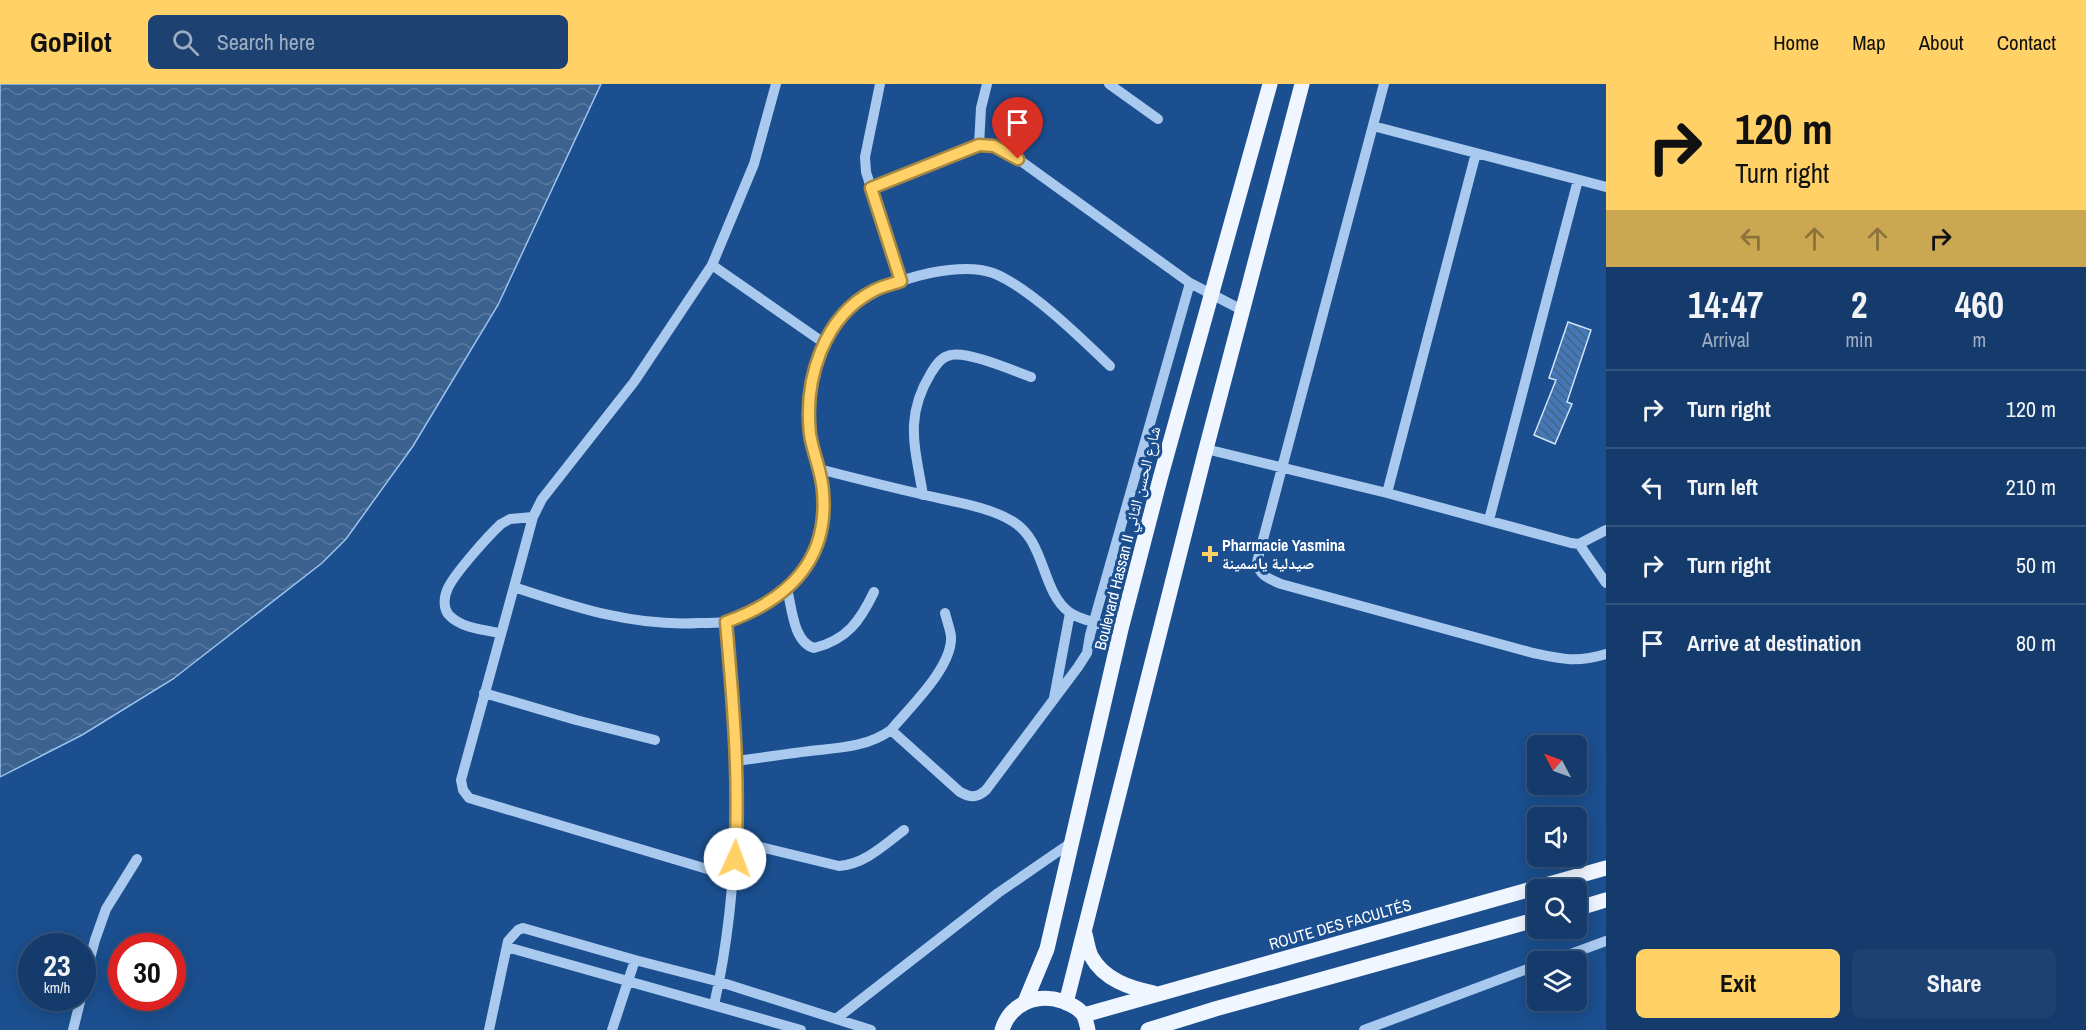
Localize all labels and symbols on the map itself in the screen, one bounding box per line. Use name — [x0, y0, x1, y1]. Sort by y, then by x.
pin — [992, 97, 1043, 159]
street label: Boulevard Hassan II شارع الحسن الثاني — [1089, 424, 1167, 653]
place label: Pharmacie Yasmina صيدلية ياسمينة — [1222, 534, 1346, 574]
marker: Pharmacie Yasmina صيدلية ياسمينة — [1203, 547, 1217, 561]
north arrow — [1527, 735, 1587, 795]
position arrow — [703, 827, 767, 891]
street label: ROUTE DES FACULTÉS — [1266, 893, 1414, 955]
speed limit sign: 30 — [108, 933, 186, 1011]

